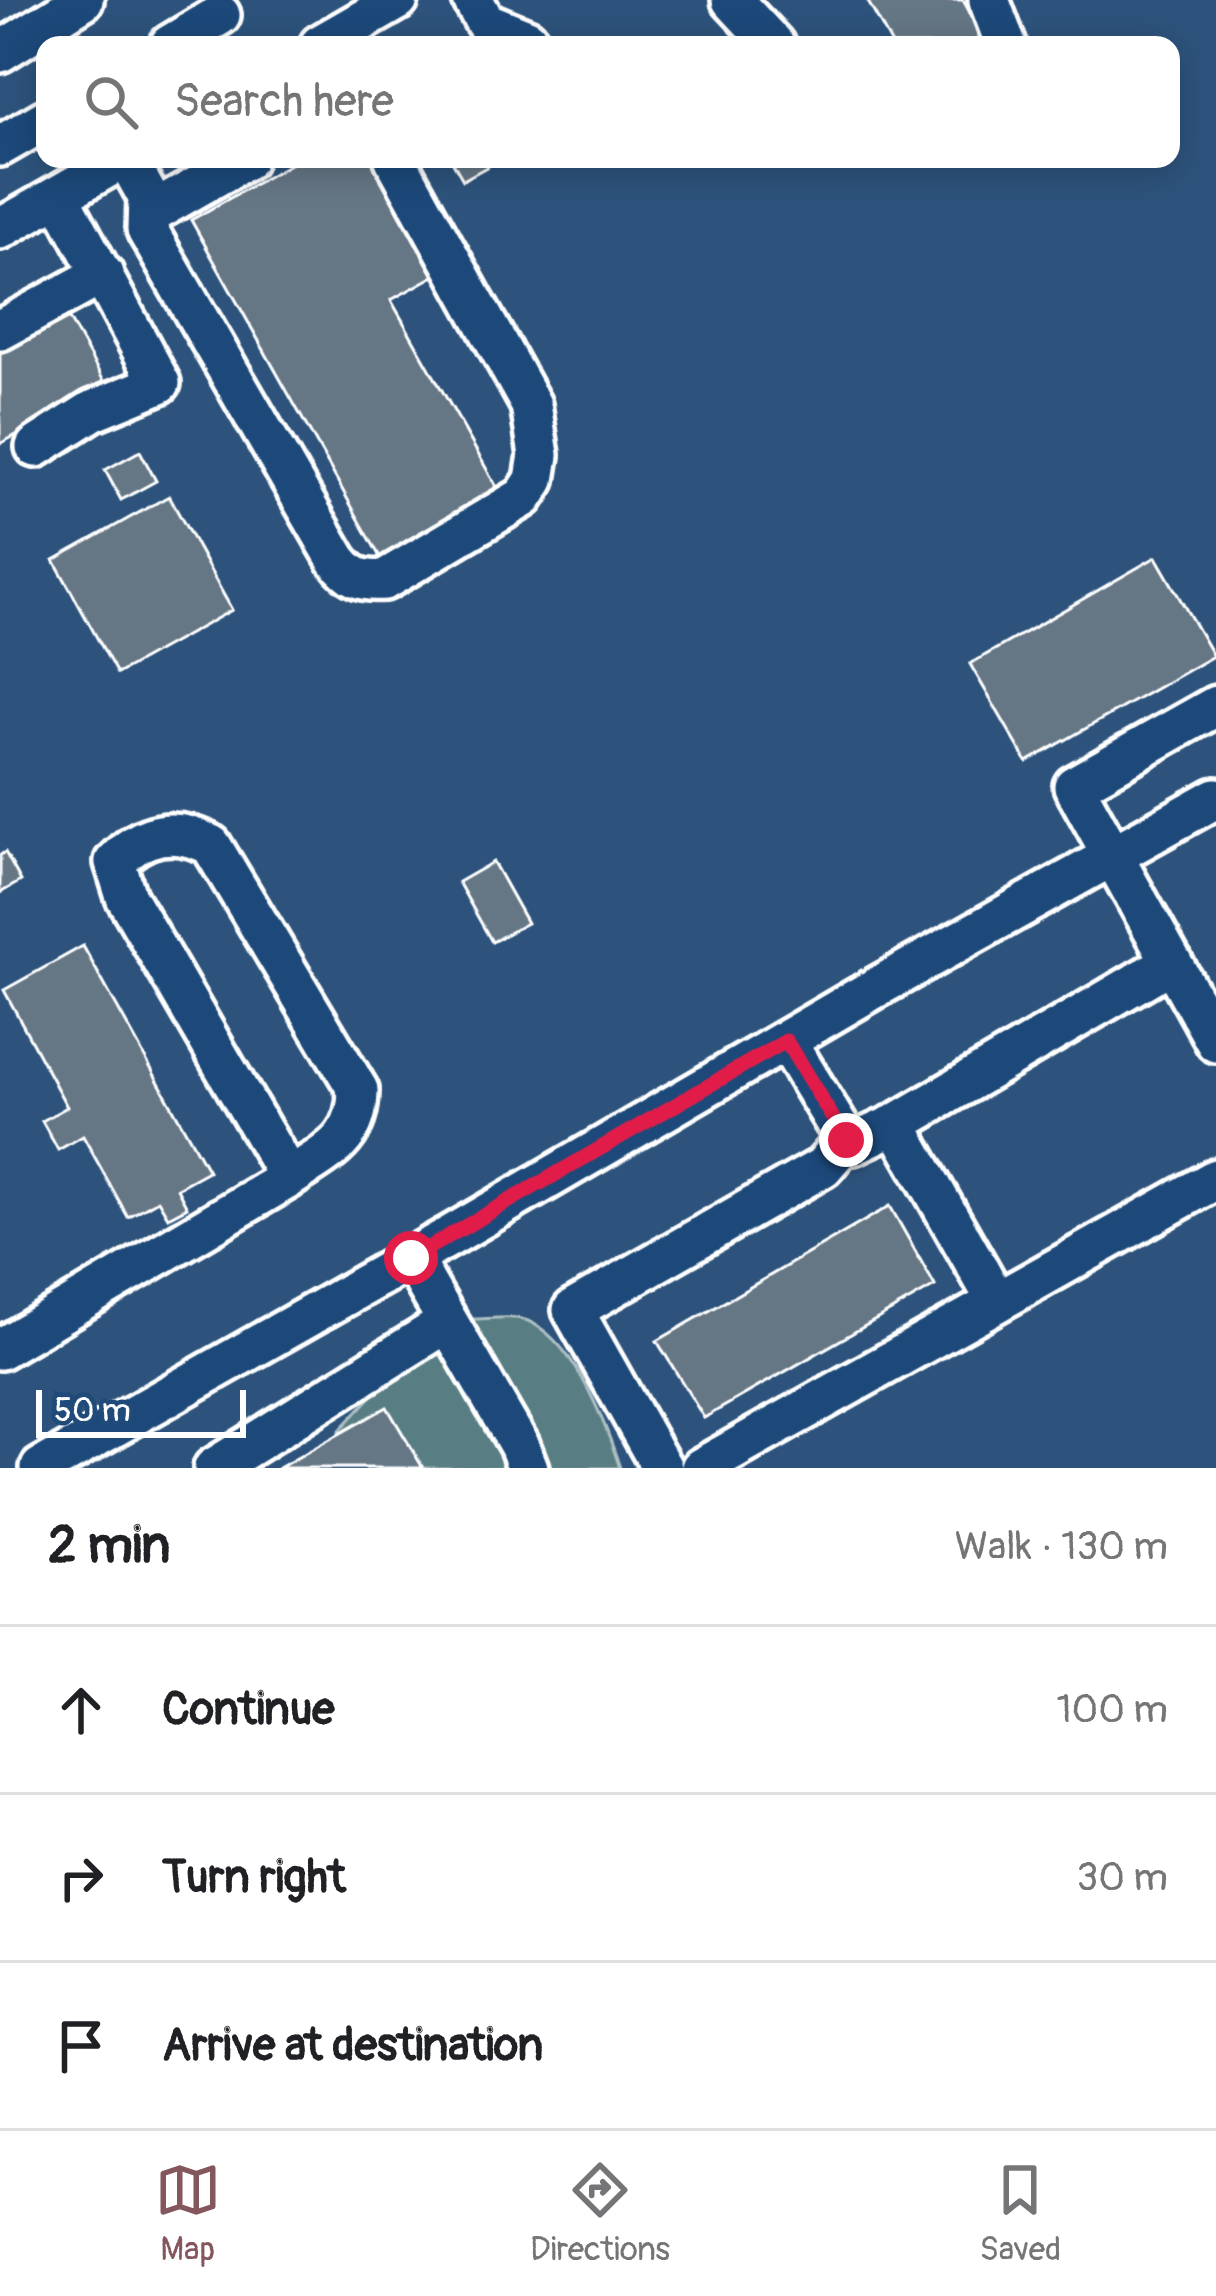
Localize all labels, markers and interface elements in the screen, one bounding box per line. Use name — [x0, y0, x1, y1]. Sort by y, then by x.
search box — [36, 36, 1180, 168]
icon: search — [78, 69, 144, 135]
text: Search here — [174, 74, 394, 130]
route end — [819, 1113, 873, 1167]
route start — [384, 1231, 438, 1285]
scale bar — [36, 1384, 246, 1437]
text: 50 m — [54, 1390, 131, 1431]
text: 2 min — [48, 1514, 170, 1578]
text: Walk · 130 m — [955, 1522, 1168, 1571]
icon: ahead — [48, 1677, 114, 1743]
text: Continue — [162, 1682, 335, 1738]
text: 100 m — [1056, 1685, 1168, 1734]
icon: right — [48, 1845, 114, 1911]
text: Turn right — [162, 1850, 346, 1906]
text: 30 m — [1077, 1853, 1168, 1902]
icon: arrive — [48, 2013, 114, 2079]
text: Arrive at destination — [162, 2018, 543, 2074]
tab: Map — [155, 2157, 221, 2270]
tab: Directions — [530, 2157, 670, 2270]
tab: Saved — [979, 2157, 1061, 2270]

